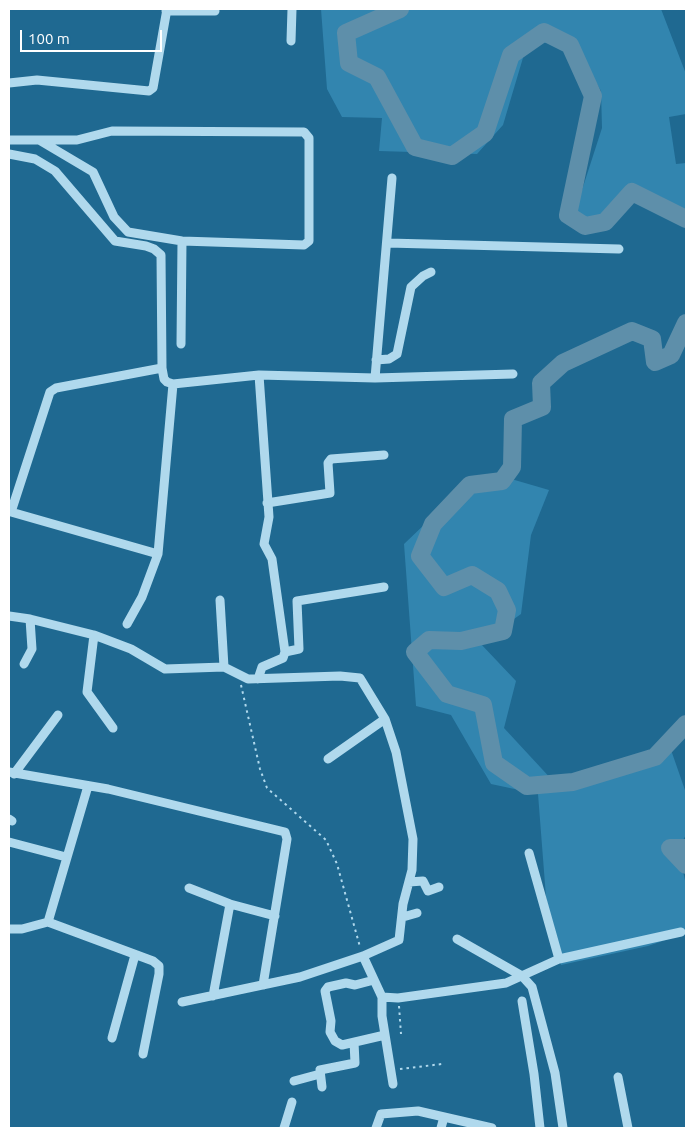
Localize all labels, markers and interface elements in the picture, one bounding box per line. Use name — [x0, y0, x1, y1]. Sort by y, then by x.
scale bar — [22, 20, 165, 52]
text: 100 m — [28, 30, 70, 47]

